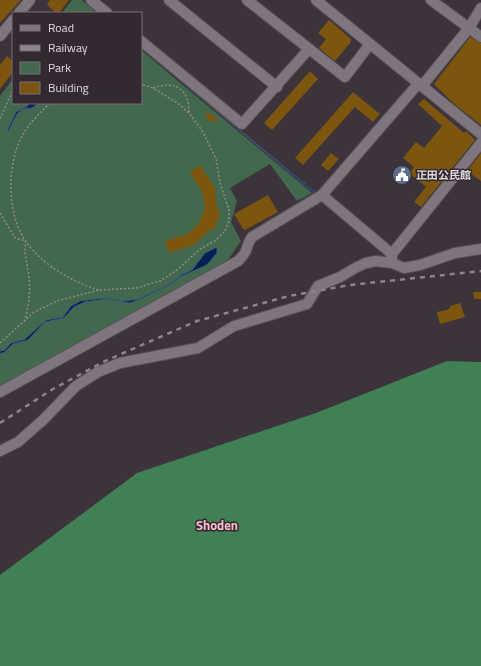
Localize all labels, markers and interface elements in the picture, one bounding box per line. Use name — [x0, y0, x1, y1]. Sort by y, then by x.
legend — [12, 12, 142, 104]
text: Road — [48, 18, 74, 37]
text: Railway — [48, 38, 88, 57]
text: Park — [48, 58, 71, 77]
text: Building — [48, 78, 89, 97]
public building icon: 正田公民館 — [391, 164, 413, 186]
place label: 正田公民館 — [416, 167, 471, 183]
district label: Shoden — [196, 515, 238, 535]

